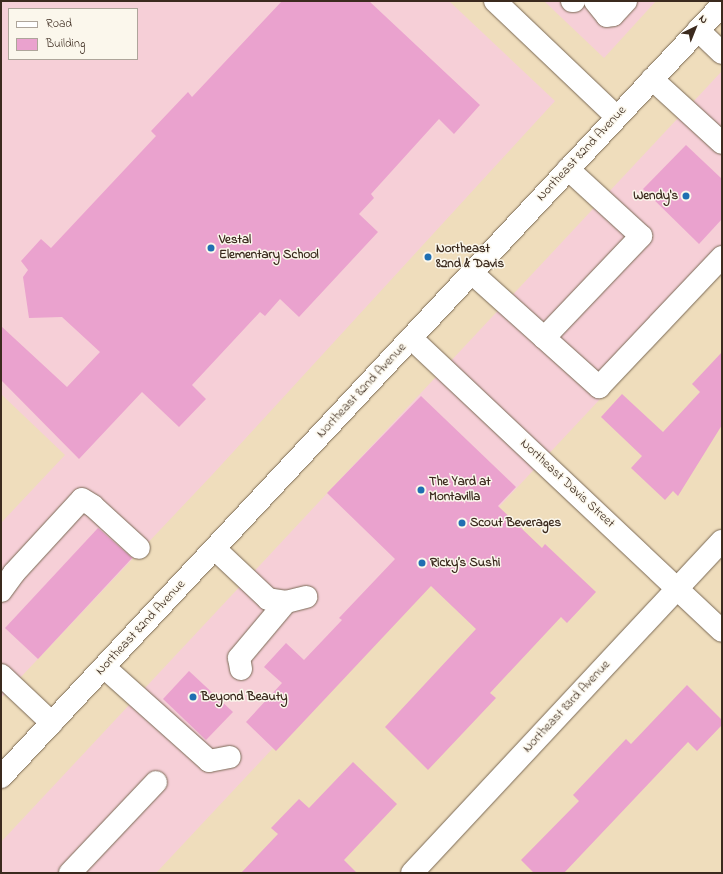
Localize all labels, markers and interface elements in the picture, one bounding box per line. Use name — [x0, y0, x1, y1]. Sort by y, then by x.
legend — [8, 8, 138, 60]
north arrow — [675, 8, 715, 48]
text: N — [695, 11, 711, 28]
text: Road — [46, 15, 72, 33]
text: Building — [46, 35, 85, 53]
street label: Northeast 82nd Avenue — [534, 103, 630, 205]
place label: Wendy's — [633, 188, 678, 204]
marker: Wendy's — [681, 191, 691, 201]
place label: Vestal Elementary School — [219, 233, 319, 264]
place label: Northeast 82nd & Davis — [436, 242, 504, 273]
marker: Vestal Elementary School — [206, 243, 216, 253]
marker: Northeast 82nd & Davis — [423, 252, 433, 262]
street label: Northeast 82nd Avenue — [314, 340, 410, 442]
street label: Northeast Davis Street — [516, 436, 618, 532]
place label: The Yard at Montavilla — [429, 475, 491, 506]
marker: The Yard at Montavilla — [416, 485, 426, 495]
place label: Scout Beverages — [470, 515, 561, 531]
marker: Scout Beverages — [457, 518, 467, 528]
place label: Ricky’s Sushi — [430, 555, 500, 571]
marker: Ricky’s Sushi — [417, 558, 427, 568]
street label: Northeast 82nd Avenue — [93, 577, 189, 679]
street label: Northeast 83rd Avenue — [520, 657, 614, 757]
place label: Beyond Beauty — [201, 689, 288, 705]
marker: Beyond Beauty — [188, 692, 198, 702]

